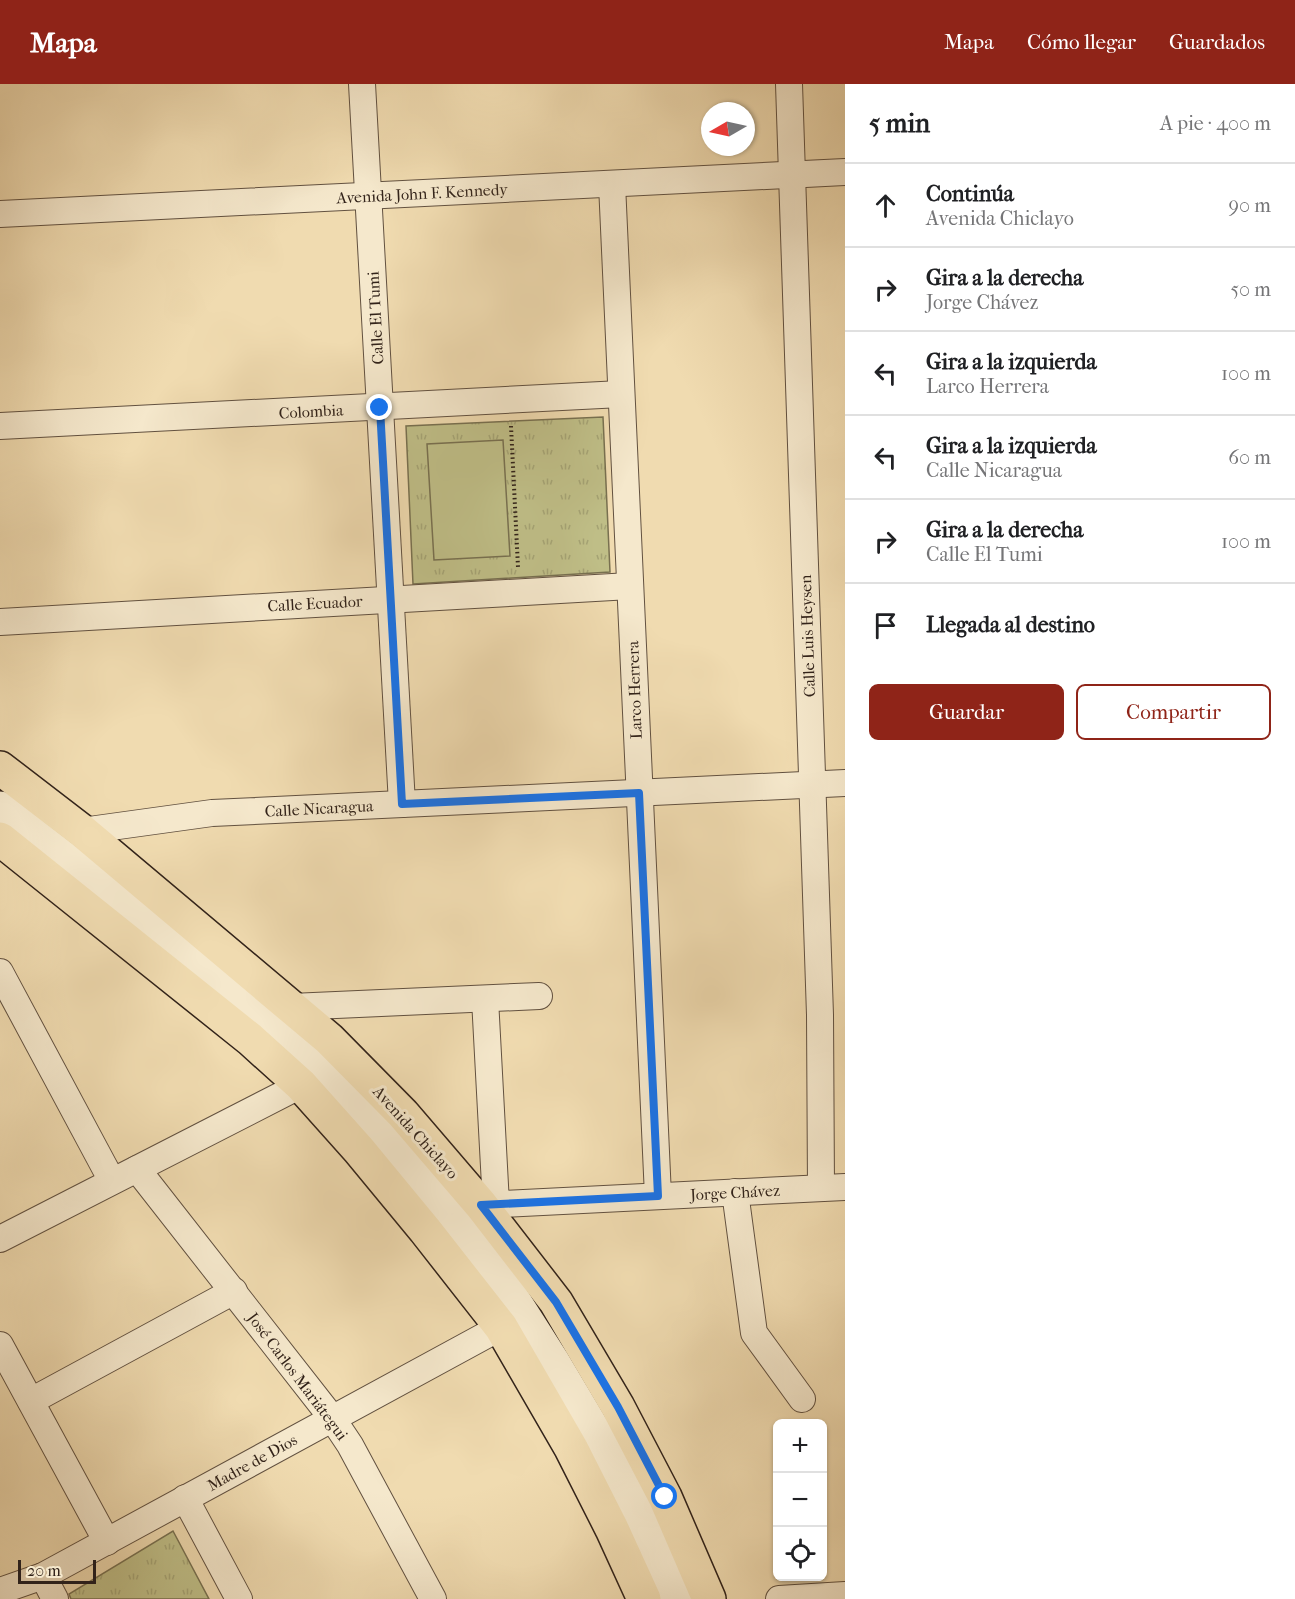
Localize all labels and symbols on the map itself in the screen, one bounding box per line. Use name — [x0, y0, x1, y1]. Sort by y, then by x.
north arrow — [701, 102, 755, 156]
street label: Avenida John F. Kennedy — [335, 179, 509, 208]
street label: Calle El Tumi — [364, 271, 387, 365]
route end — [366, 394, 392, 420]
street label: Colombia — [278, 400, 344, 423]
street label: Calle Luis Heysen — [796, 574, 819, 698]
street label: Calle Ecuador — [267, 592, 363, 615]
street label: Larco Herrera — [623, 640, 646, 740]
street label: Calle Nicaragua — [264, 796, 374, 821]
street label: Avenida Chiclayo — [368, 1081, 462, 1183]
street label: Jorge Chávez — [688, 1181, 780, 1204]
street label: José Carlos Mariátegui — [242, 1307, 352, 1444]
street label: Madre de Dios — [204, 1430, 301, 1495]
route start — [651, 1483, 677, 1509]
scale bar — [18, 1557, 96, 1584]

